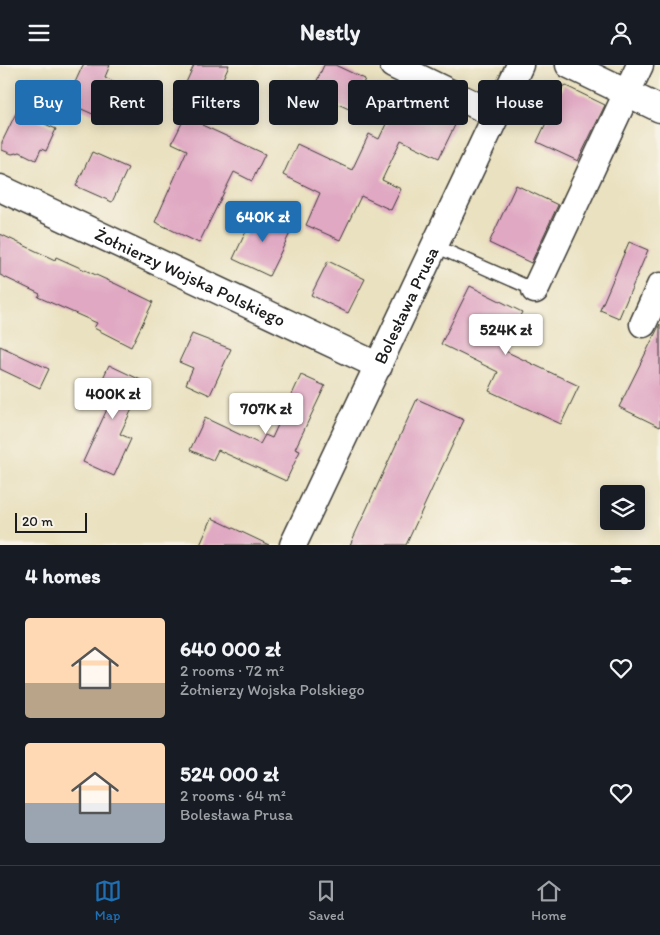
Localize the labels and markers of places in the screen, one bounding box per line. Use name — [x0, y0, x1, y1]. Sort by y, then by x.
pin: 640K zł — [217, 201, 309, 243]
pin: 524K zł — [460, 313, 552, 356]
pin: 400K zł — [67, 377, 159, 420]
pin: 707K zł — [220, 393, 312, 435]

